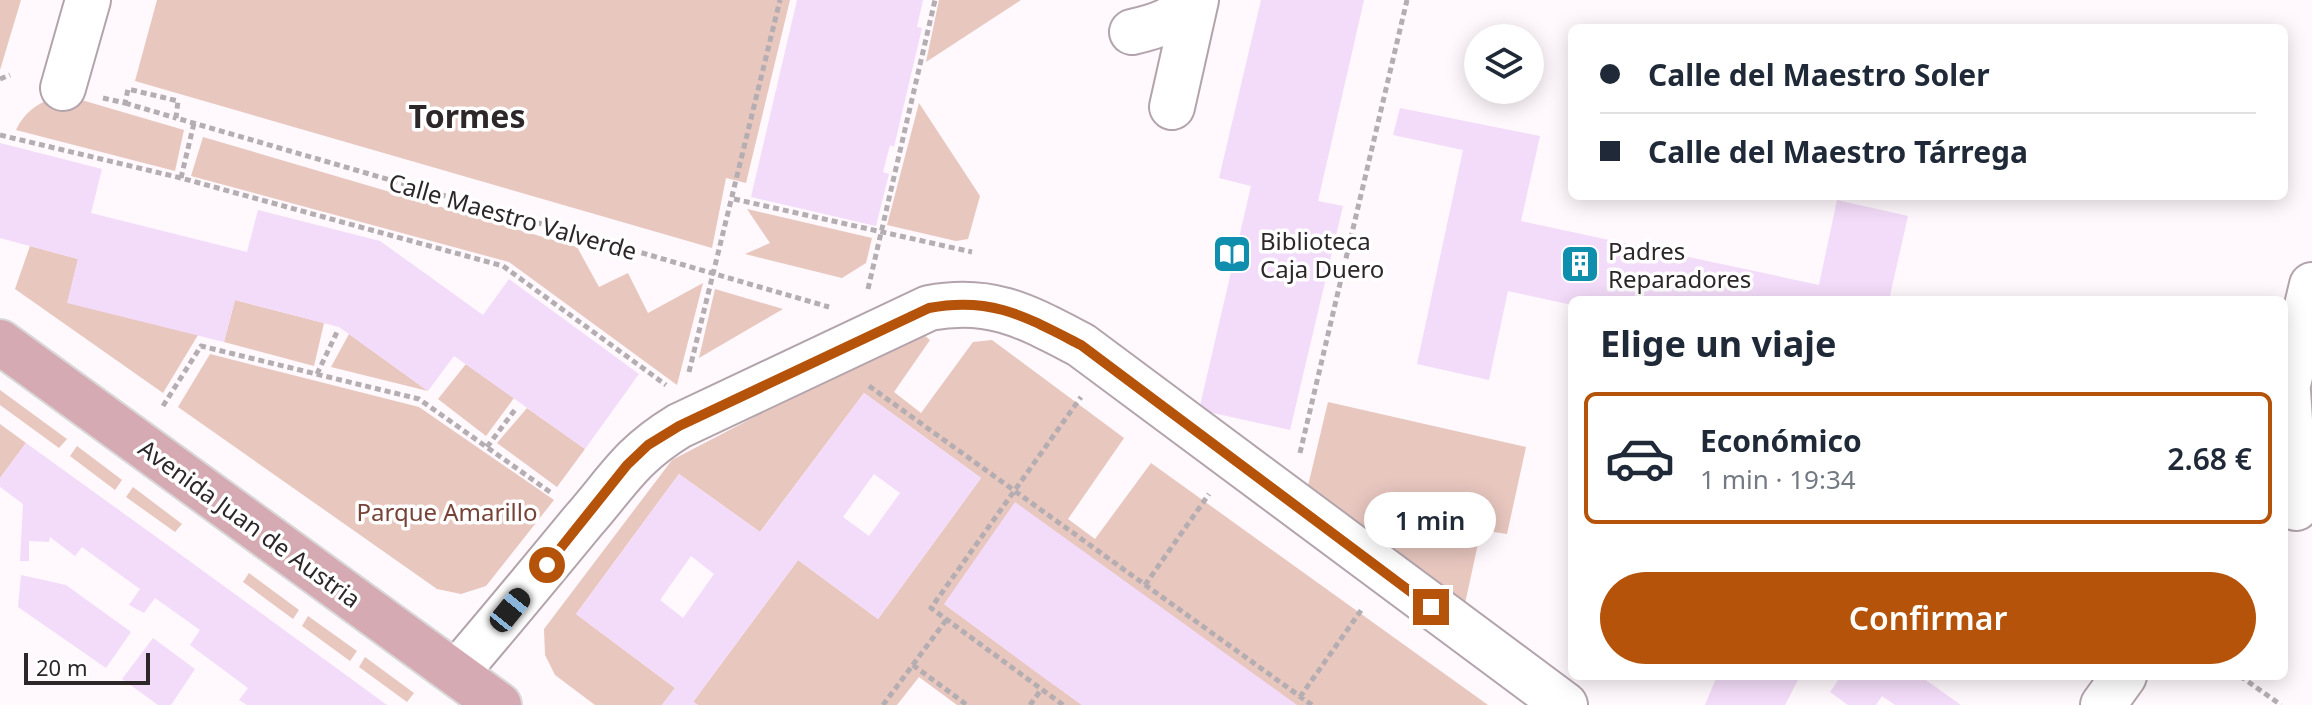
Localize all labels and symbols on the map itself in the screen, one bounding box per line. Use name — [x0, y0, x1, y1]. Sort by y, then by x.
district label: Tormes — [409, 94, 525, 137]
street label: Calle Maestro Valverde — [385, 165, 641, 267]
place label: Biblioteca Caja Duero — [1260, 224, 1384, 285]
library icon: Biblioteca Caja Duero — [1211, 233, 1253, 275]
place label: Padres Reparadores — [1608, 234, 1751, 295]
building icon: Padres Reparadores — [1559, 243, 1601, 285]
street label: Avenida Juan de Austria — [132, 431, 368, 615]
callout: 1 min — [1365, 491, 1497, 547]
park label: Parque Amarillo — [356, 495, 538, 528]
route start — [529, 547, 565, 583]
car — [486, 584, 534, 636]
route end — [1413, 589, 1449, 625]
scale bar — [24, 649, 150, 685]

